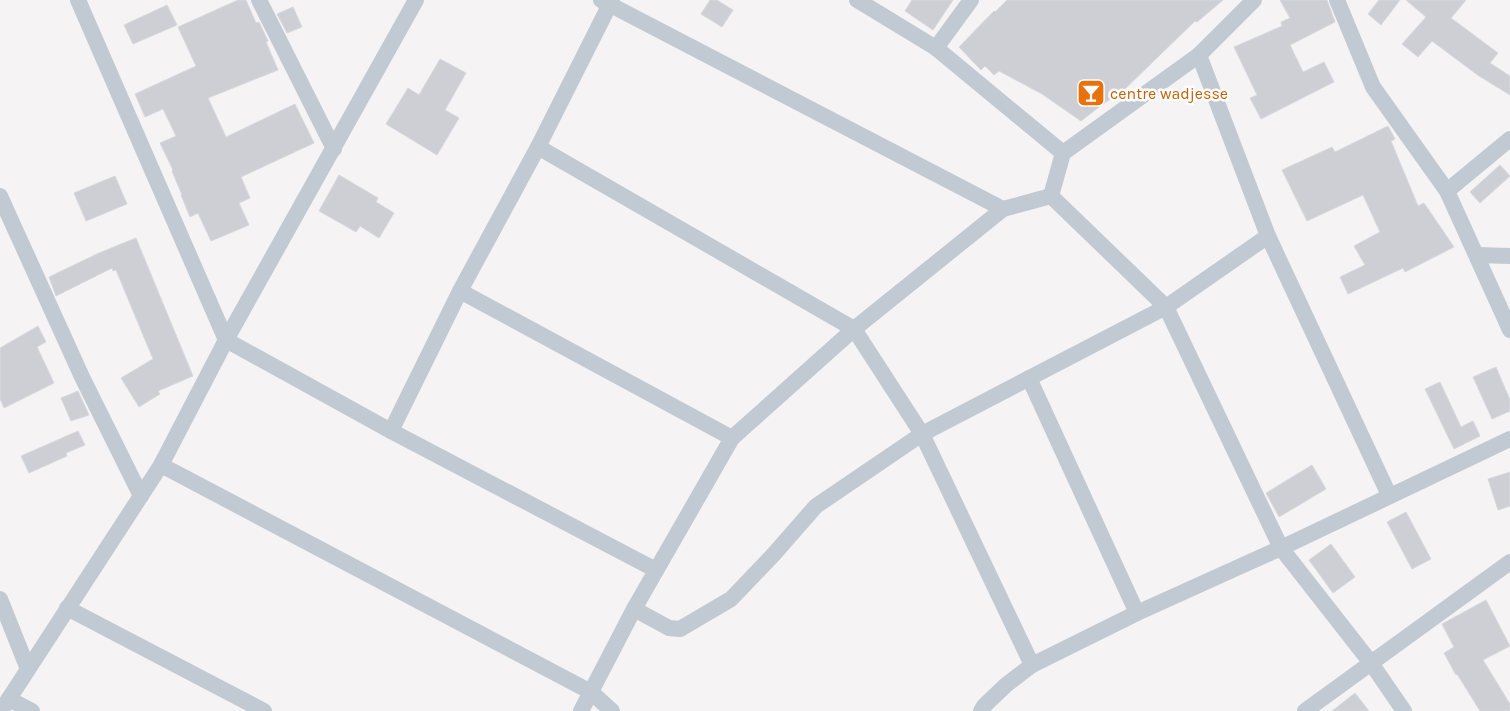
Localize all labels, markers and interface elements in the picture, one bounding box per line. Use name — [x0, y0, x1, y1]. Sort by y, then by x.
bar icon: centre wadjesse — [1076, 78, 1106, 108]
place label: centre wadjesse — [1110, 84, 1228, 103]

